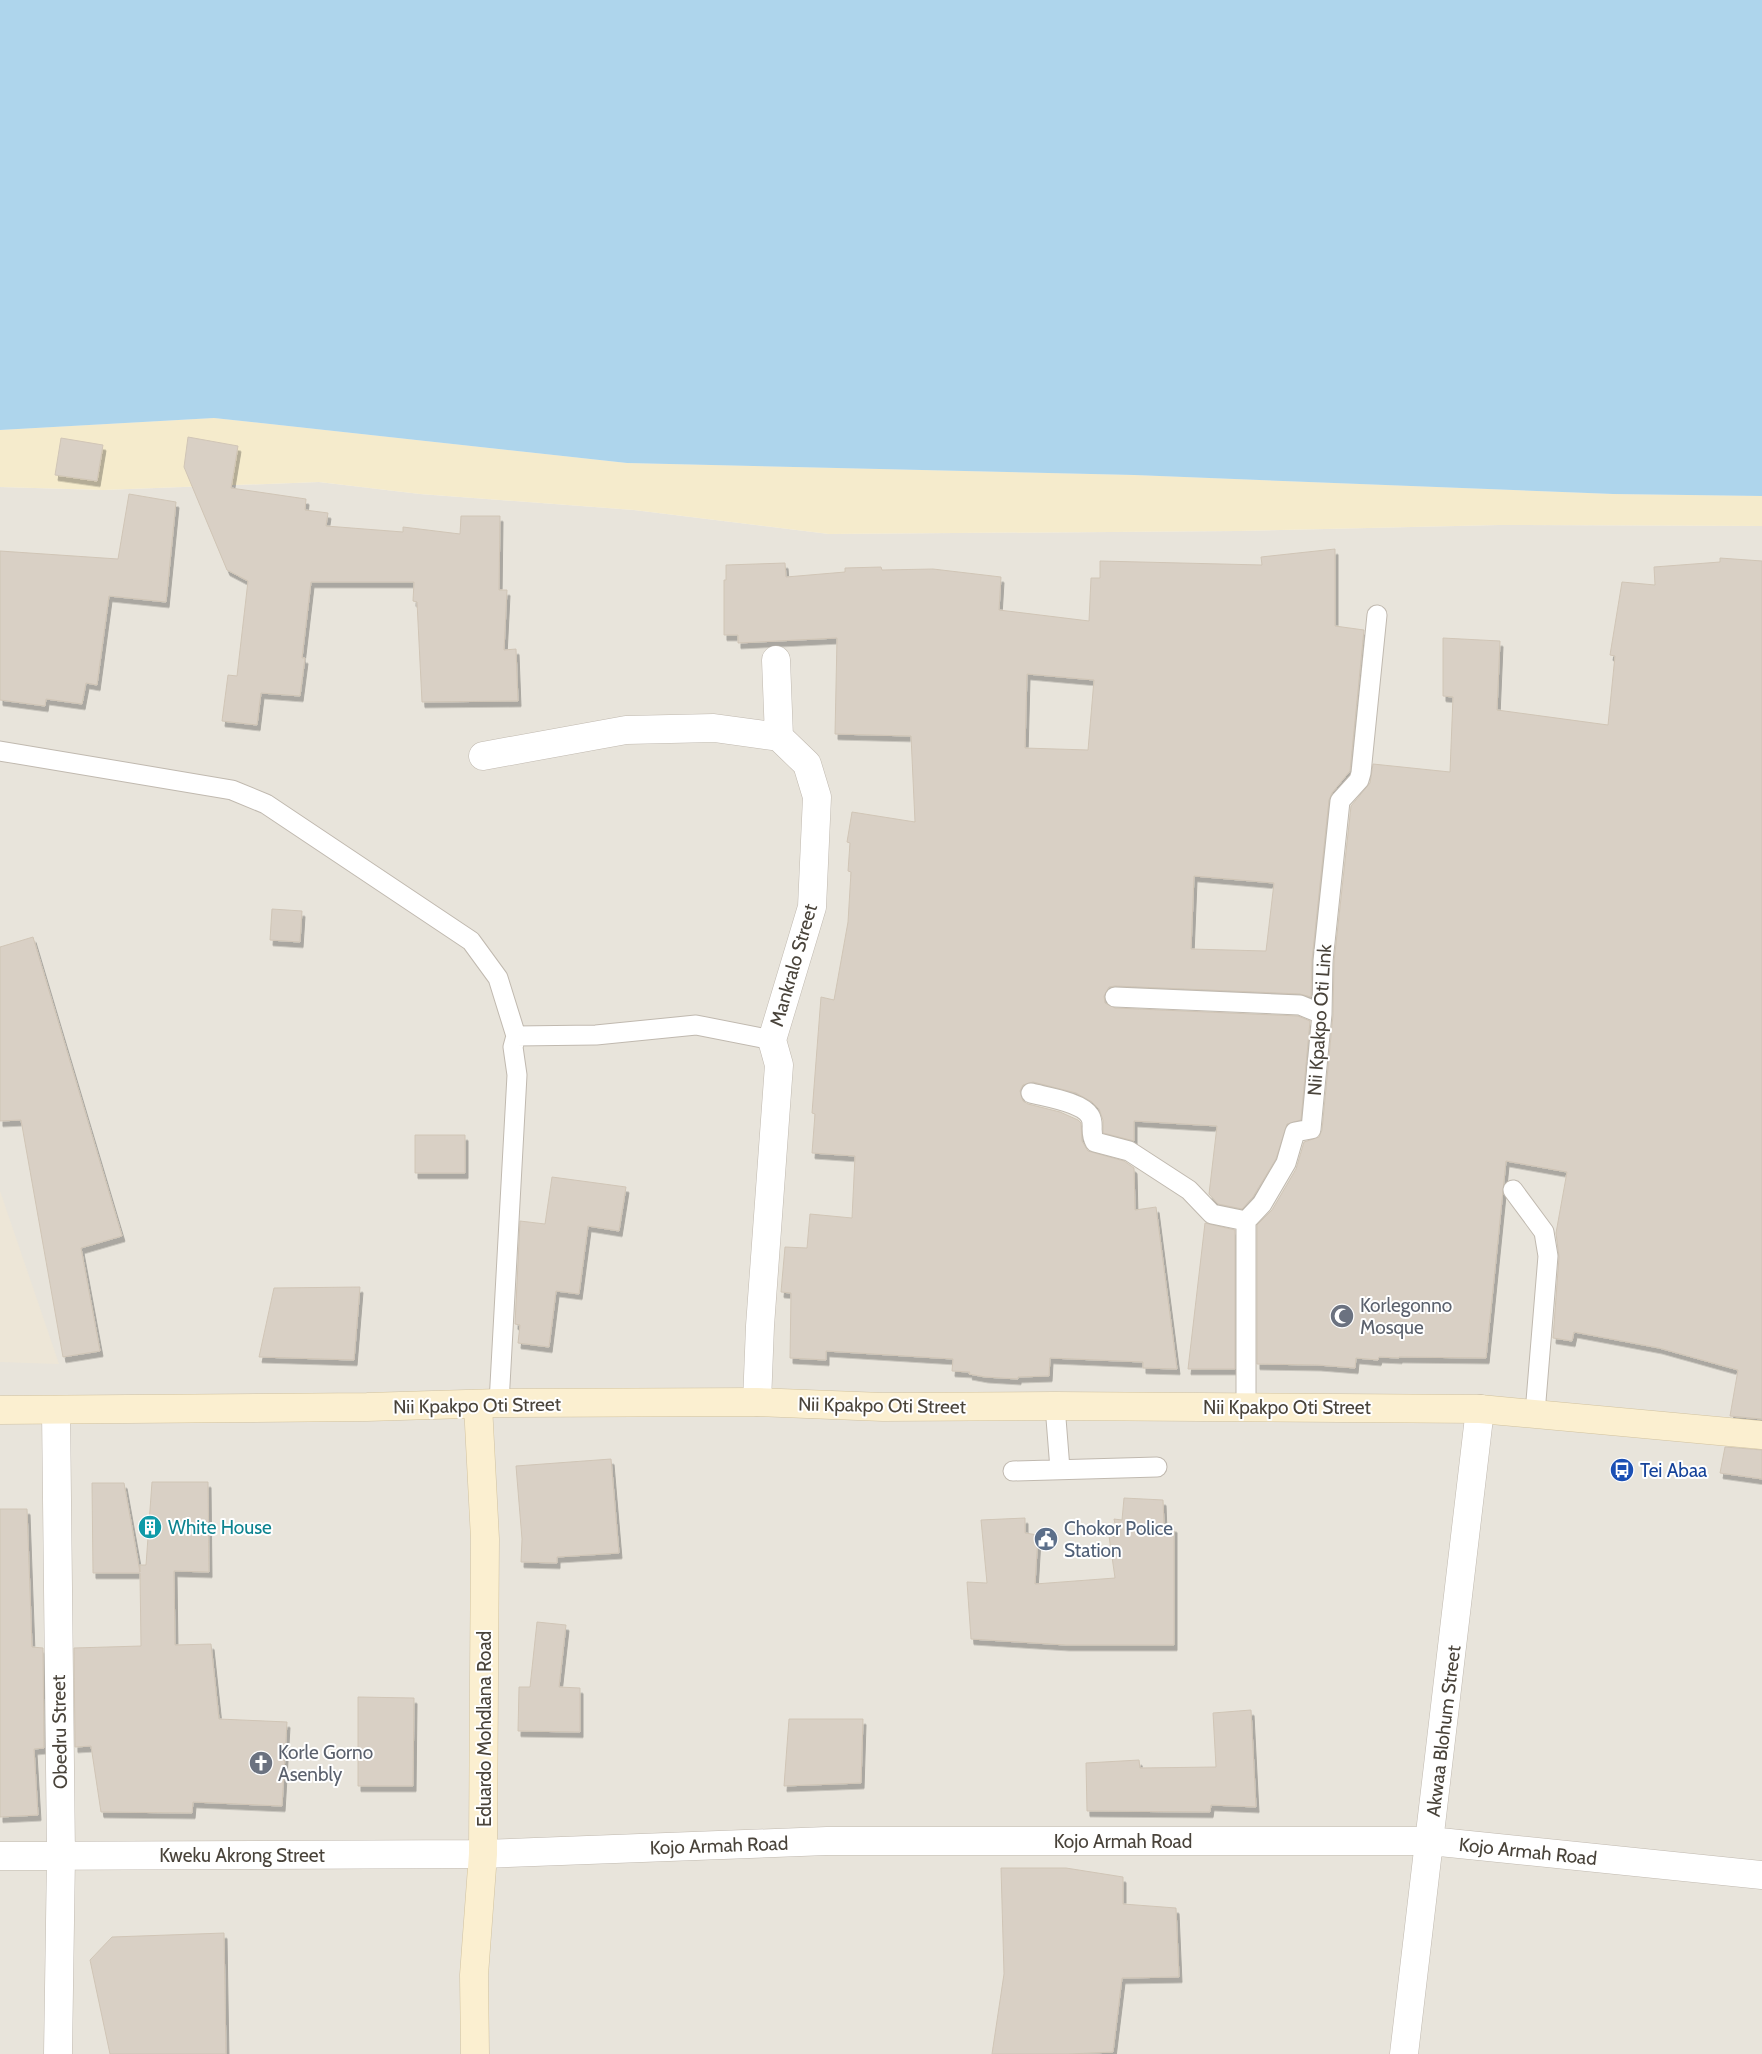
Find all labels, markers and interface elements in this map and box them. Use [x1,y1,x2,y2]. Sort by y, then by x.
street label: Mankralo Street [765,901,822,1029]
street label: Nii Kpakpo Oti Link [1303,943,1336,1097]
place label: Korlegonno Mosque [1360,1294,1452,1339]
mosque icon: Korlegonno Mosque [1329,1303,1355,1329]
street label: Nii Kpakpo Oti Street [393,1393,562,1418]
street label: Nii Kpakpo Oti Street [798,1393,967,1418]
street label: Nii Kpakpo Oti Street [1203,1396,1372,1419]
bus stop icon: Tei Abaa [1609,1457,1635,1483]
place label: Tei Abaa [1640,1459,1707,1482]
building icon: White House [137,1514,163,1540]
place label: White House [168,1516,272,1539]
place label: Chokor Police Station [1064,1517,1173,1562]
public building icon: Chokor Police Station [1033,1526,1059,1552]
street label: Eduardo Mohdlana Road [473,1631,496,1827]
street label: Akwaa Blohum Street [1422,1643,1465,1818]
street label: Obedru Street [47,1674,72,1789]
place label: Korle Gorno Asenbly [278,1741,373,1786]
church icon: Korle Gorno Asenbly [248,1750,274,1776]
street label: Kojo Armah Road [1054,1830,1192,1853]
street label: Kojo Armah Road [649,1832,789,1859]
street label: Kojo Armah Road [1458,1833,1598,1870]
street label: Kweku Akrong Street [159,1844,325,1867]

